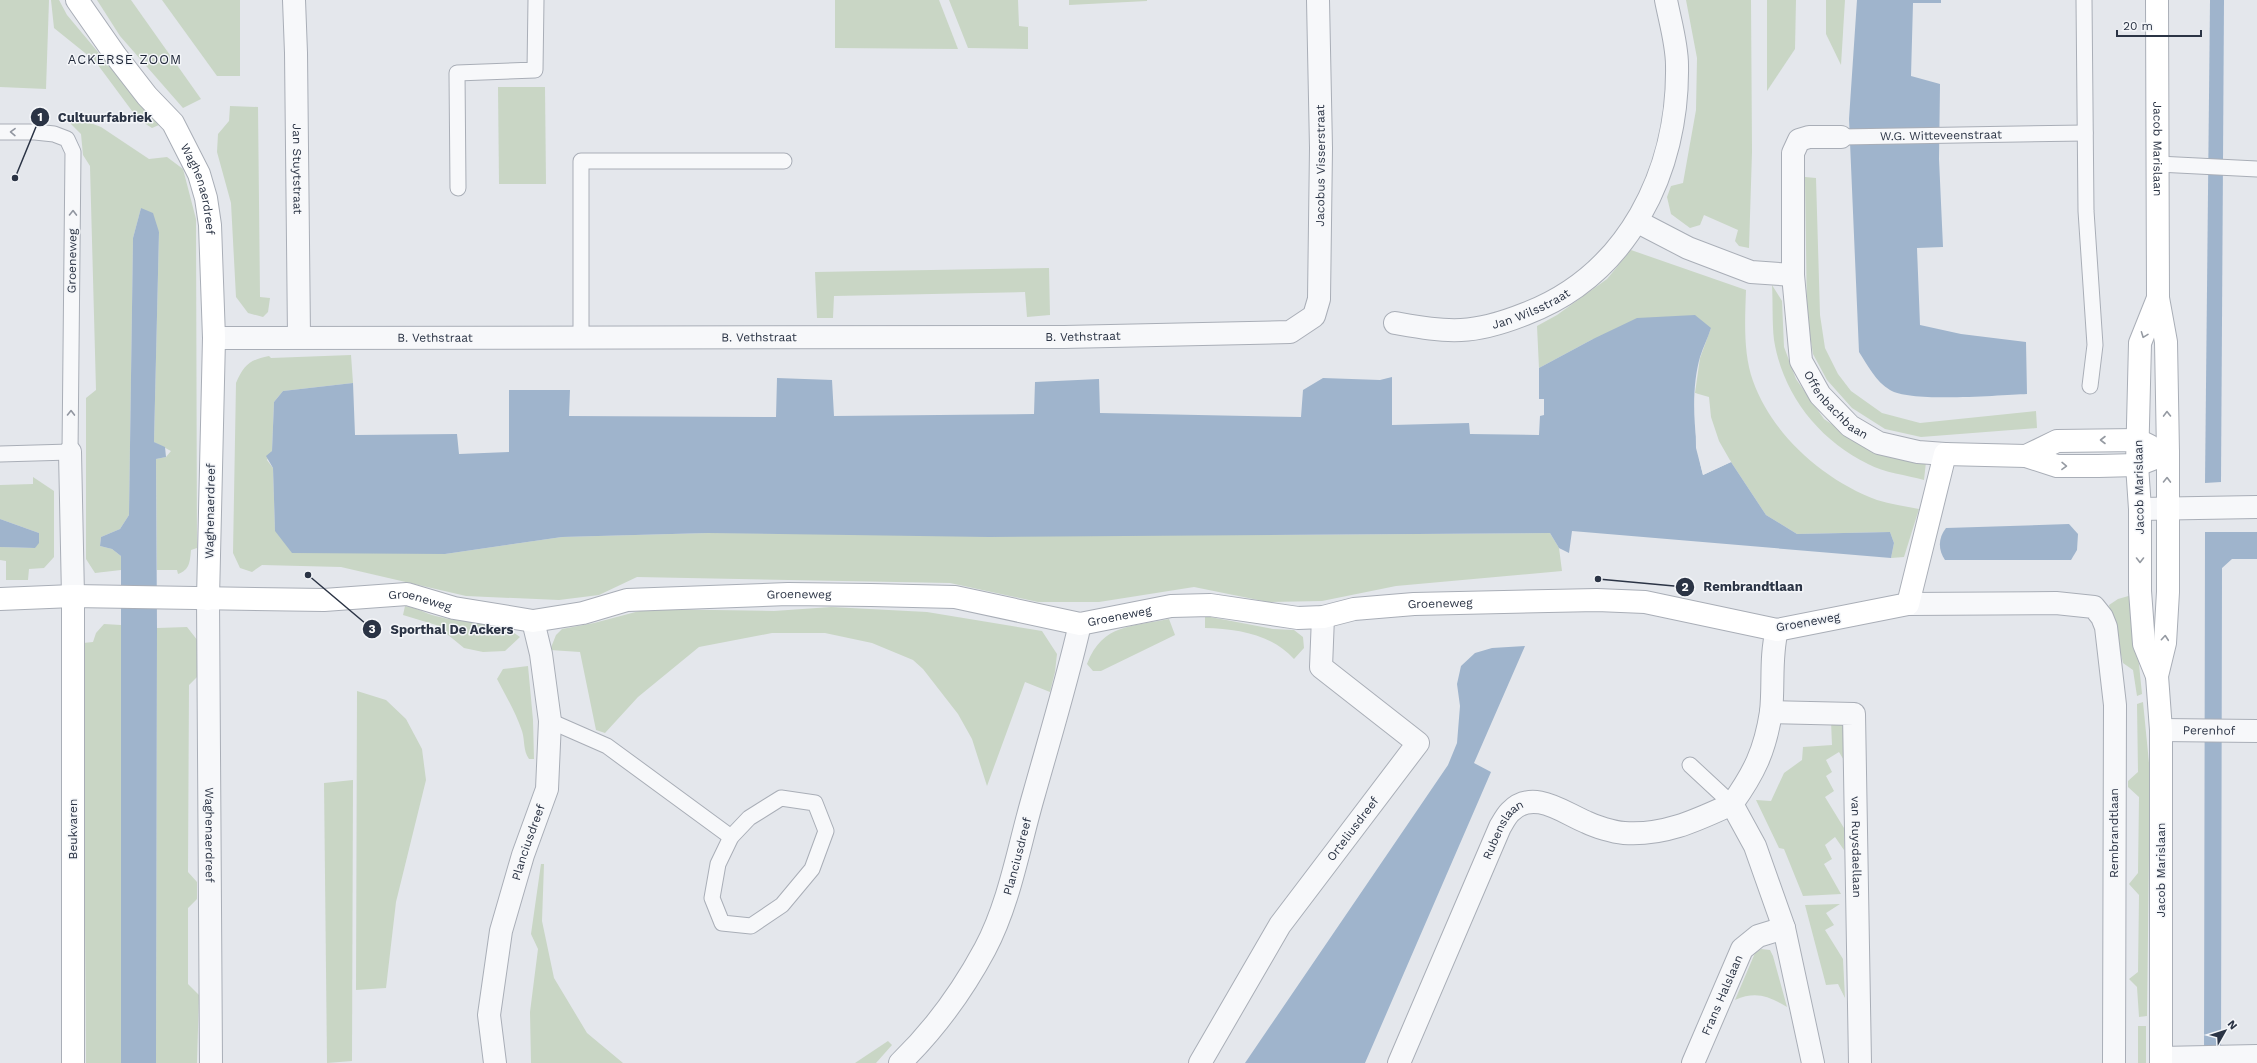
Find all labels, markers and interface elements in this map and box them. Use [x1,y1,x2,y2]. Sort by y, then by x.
scale bar [2117,12,2201,38]
text: 20 m [2123,19,2153,33]
district label: ACKERSE ZOOM [68,52,182,67]
street label: Jacob Marislaan [2150,101,2165,197]
callout: Cultuurfabriek [30,105,160,130]
street label: Jacobus Visserstraat [1313,105,1328,227]
text: 1 [37,110,43,124]
text: Cultuurfabriek [58,110,153,125]
street label: Jan Stuytstraat [290,124,305,214]
street label: W.G. Witteveenstraat [1880,127,2002,143]
one-way arrow [10,128,16,136]
street label: Waghenaerdreef [178,141,217,235]
one-way arrow [69,210,77,216]
street label: Groeneweg [64,228,80,294]
street label: Jan Wilsstraat [1490,286,1573,332]
street label: B. Vethstraat [1045,329,1121,344]
street label: B. Vethstraat [721,330,797,344]
street label: B. Vethstraat [397,331,473,345]
one-way arrow [2140,331,2148,338]
street label: Offenbachbaan [1801,368,1870,442]
one-way arrow [67,410,75,416]
one-way arrow [2163,411,2171,417]
one-way arrow [2100,436,2106,444]
street label: Jacob Marislaan [2131,439,2147,535]
one-way arrow [2061,462,2067,470]
street label: Waghenaerdreef [202,463,218,559]
one-way arrow [2163,477,2171,483]
one-way arrow [2136,557,2144,563]
callout: Rembrandtlaan [1675,574,1810,599]
text: Rembrandtlaan [1703,579,1803,594]
text: 2 [1681,580,1689,594]
street label: Groeneweg [388,587,454,614]
street label: Groeneweg [766,587,832,602]
street label: Groeneweg [1407,596,1473,612]
street label: Groeneweg [1086,603,1153,629]
street label: Groeneweg [1775,609,1842,635]
callout: Sporthal De Ackers [362,617,521,642]
text: 3 [368,622,376,636]
text: Sporthal De Ackers [391,622,514,637]
one-way arrow [2160,635,2169,641]
street label: Perenhof [2183,723,2236,738]
street label: Waghenaerdreef [202,787,217,883]
street label: Rembrandtlaan [2107,788,2121,878]
street label: Orteliusdreef [1324,794,1382,864]
street label: van Ruysdaellaan [1848,796,1864,898]
street label: Rubenslaan [1480,797,1526,862]
street label: Beukvaren [66,799,80,859]
street label: Planciusdreef [509,802,548,882]
street label: Planciusdreef [1000,816,1034,897]
street label: Jacob Marislaan [2154,823,2168,917]
street label: Frans Halslaan [1699,953,1746,1038]
north arrow [2205,1011,2245,1051]
text: N [2225,1018,2240,1032]

